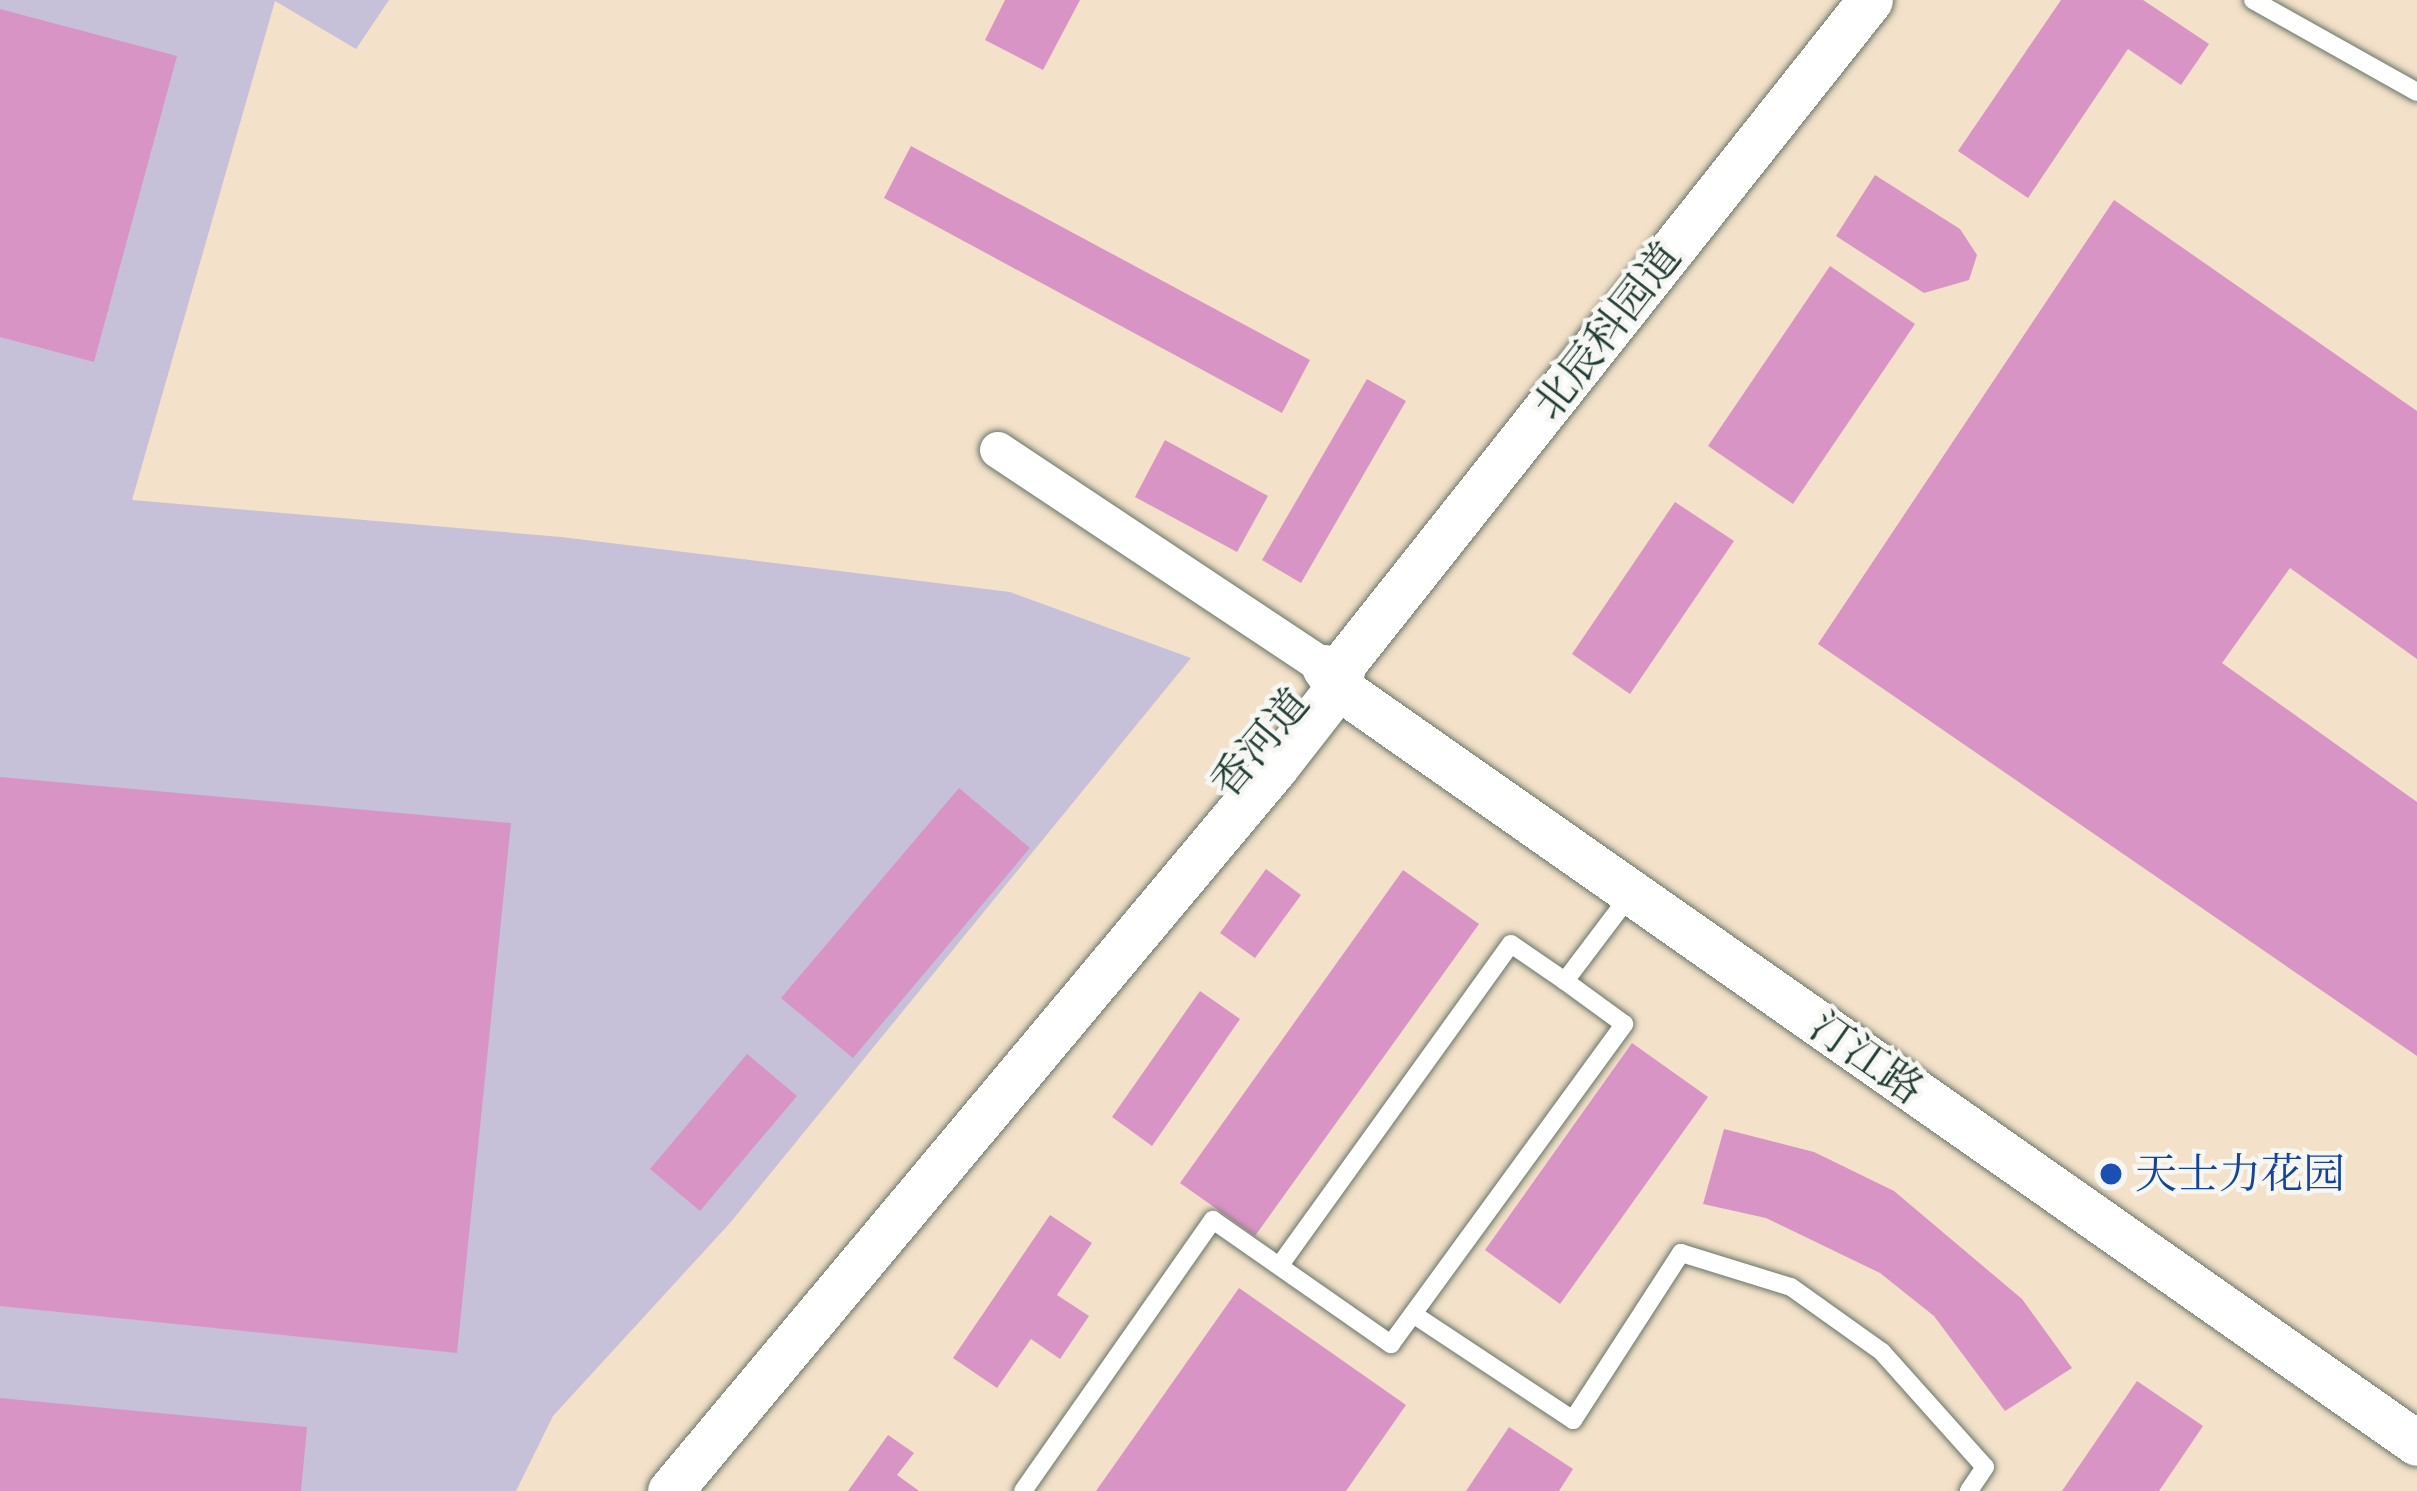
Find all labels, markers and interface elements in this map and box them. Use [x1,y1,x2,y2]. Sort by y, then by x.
street label: 北辰科园道 [1522,233,1692,429]
street label: 香河道 [1200,679,1320,807]
street label: 汀江路 [1801,1001,1933,1115]
place label: 天士力花园 [2135,1149,2345,1199]
marker: 天士力花园 [2098,1161,2124,1187]

